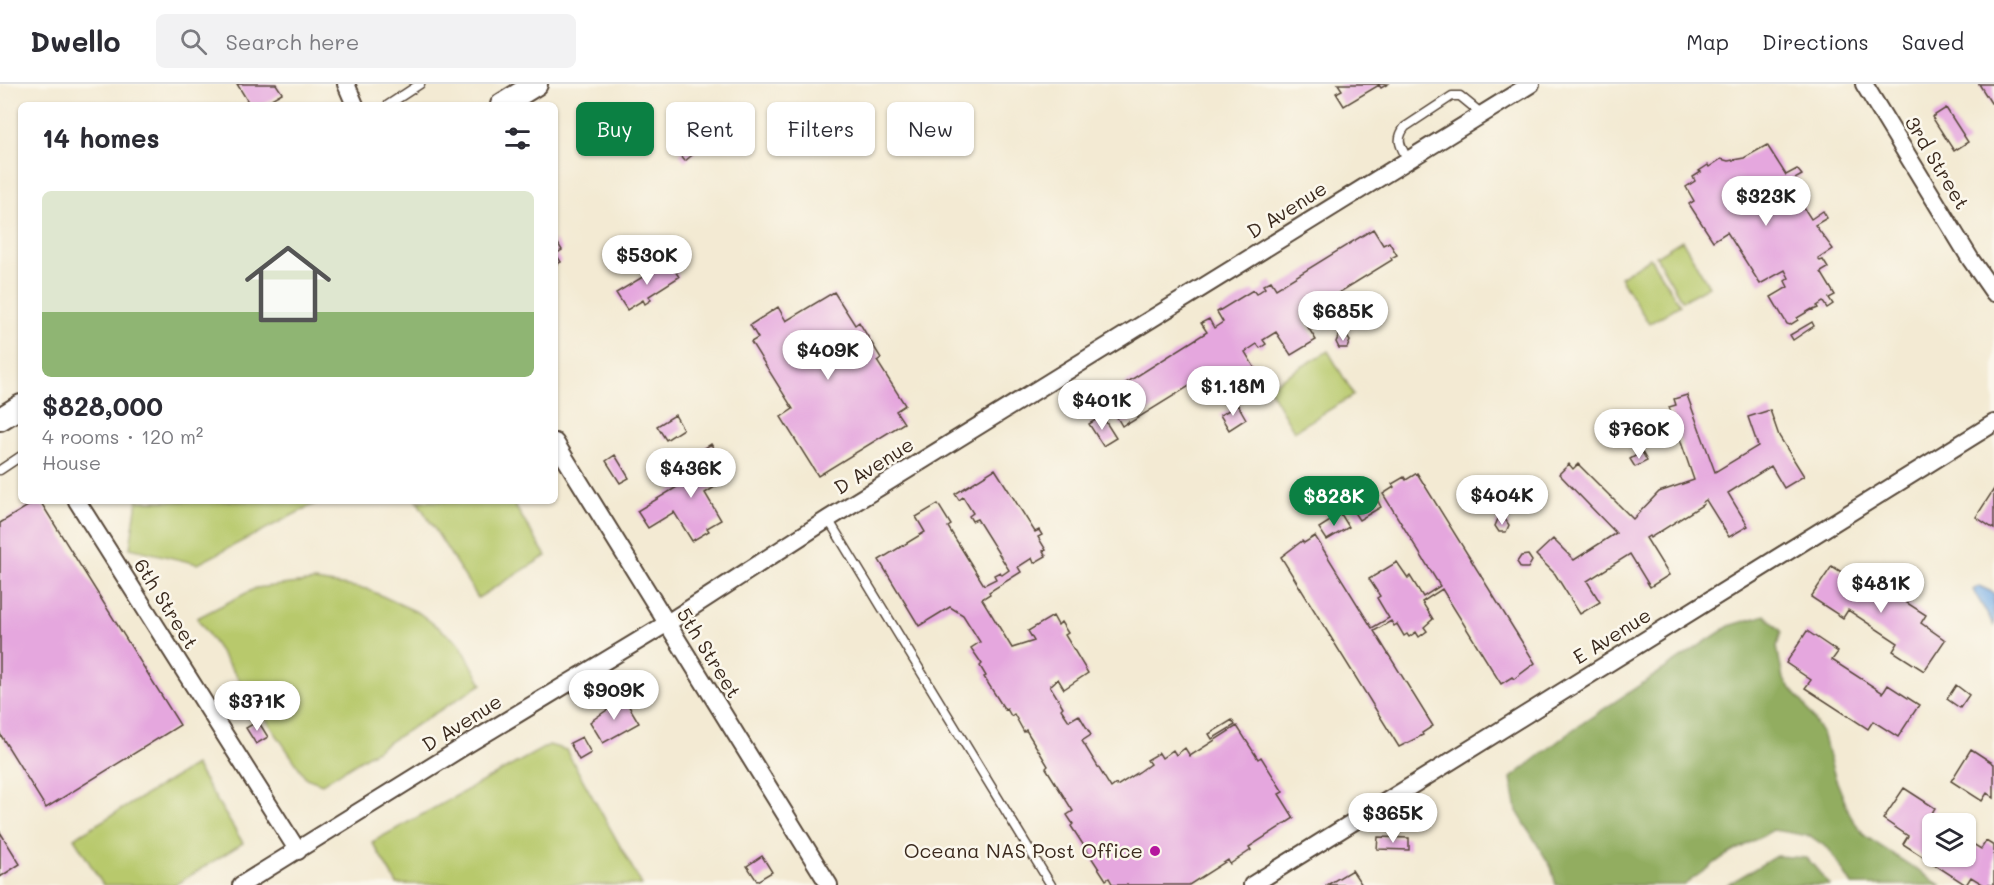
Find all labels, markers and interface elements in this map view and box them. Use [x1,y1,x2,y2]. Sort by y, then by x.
search box [156,14,576,68]
text: Dwello [30,23,120,59]
icon: search [177,25,210,58]
text: Search here [225,27,359,56]
text: Map [1686,28,1729,55]
text: Directions [1762,28,1869,55]
text: Saved [1902,28,1964,55]
chip: Buy [576,102,654,156]
chip: Rent [666,102,755,156]
chip: Filters [767,102,875,156]
chip: New [887,102,974,156]
street label: 3rd Street [1900,111,1976,214]
text: 14 homes [42,121,160,155]
icon: filters [501,122,534,155]
street label: D Avenue [1242,174,1331,244]
pin: $323K [1724,176,1808,227]
text: $323K [1736,182,1796,208]
icon: home [234,230,342,338]
pin: $530K [605,235,689,286]
text: $530K [616,241,678,267]
pin: $685K [1301,291,1385,342]
text: $685K [1312,297,1374,323]
pin: $409K [786,330,870,381]
text: $409K [796,336,860,362]
pin: $1.18M [1184,366,1282,417]
text: $1.18M [1201,372,1265,398]
pin: $401K [1060,380,1144,431]
text: $401K [1072,386,1132,412]
text: $828,000 [42,389,163,423]
pin: $760K [1597,409,1681,460]
text: $760K [1608,415,1670,441]
text: 4 rooms · 120 m² [42,423,203,449]
street label: D Avenue [829,430,918,500]
pin: $436K [649,448,733,499]
text: House [42,449,101,475]
text: $436K [660,454,722,480]
pin: $404K [1460,475,1544,526]
pin: $828K [1292,476,1376,527]
text: $404K [1470,481,1534,507]
text: $828K [1303,482,1365,508]
street label: 6th Street [129,553,205,654]
pin: $481K [1839,563,1923,614]
text: $481K [1851,569,1911,595]
street label: E Avenue [1568,601,1655,669]
street label: 5th Street [672,602,748,703]
pin: $909K [572,670,656,721]
text: $909K [583,676,645,702]
pin: $371K [215,681,299,732]
text: $371K [228,687,286,713]
street label: D Avenue [417,687,506,757]
pin: $365K [1351,793,1435,844]
text: $365K [1362,799,1424,825]
map controls [1922,813,1976,867]
button: layers [1922,813,1976,867]
place label: Oceana NAS Post Office [904,837,1143,863]
marker: Oceana NAS Post Office [1148,844,1162,858]

